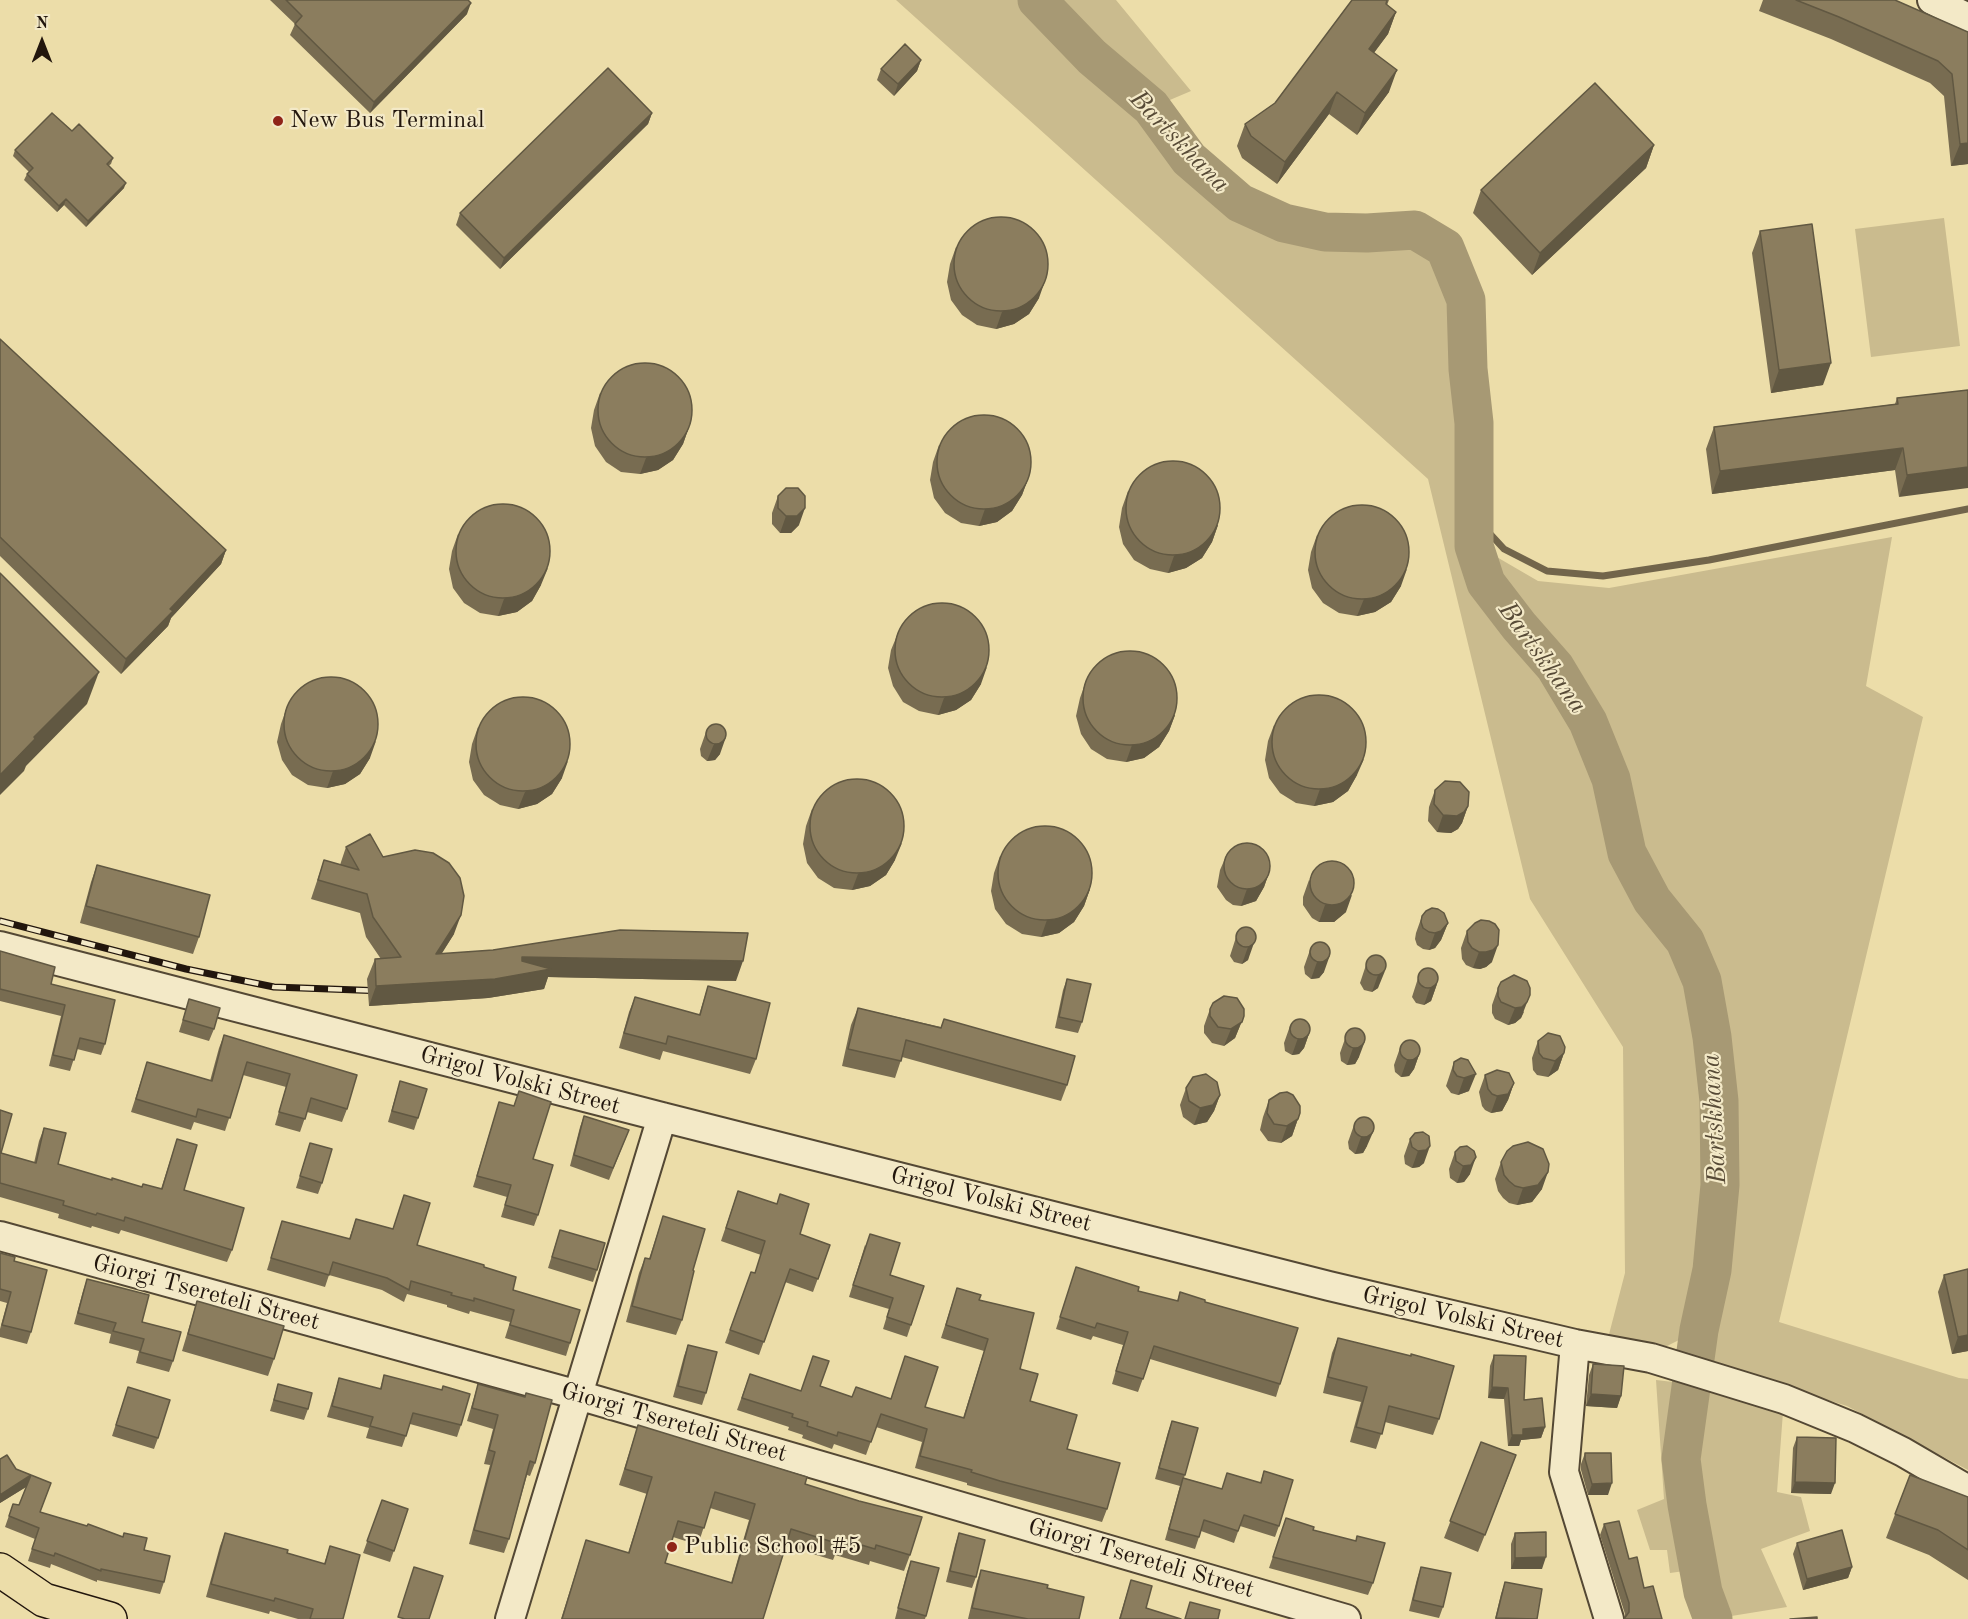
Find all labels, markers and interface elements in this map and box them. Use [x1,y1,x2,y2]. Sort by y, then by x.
north arrow [12,12,72,72]
text: N [36,16,48,32]
water label: Bartskhana [1122,84,1236,200]
place label: New Bus Terminal [290,107,485,135]
marker: New Bus Terminal [271,114,285,128]
water label: Bartskhana [1491,596,1593,720]
street label: Grigol Volski Street [417,1040,623,1122]
water label: Bartskhana [1696,1053,1734,1185]
street label: Grigol Volski Street [888,1161,1094,1239]
street label: Giorgi Tsereteli Street [89,1249,323,1337]
street label: Grigol Volski Street [1359,1281,1567,1355]
street label: Giorgi Tsereteli Street [558,1377,790,1469]
street label: Giorgi Tsereteli Street [1025,1513,1257,1605]
place label: Public School #5 [684,1533,861,1561]
marker: Public School #5 [665,1540,679,1554]

